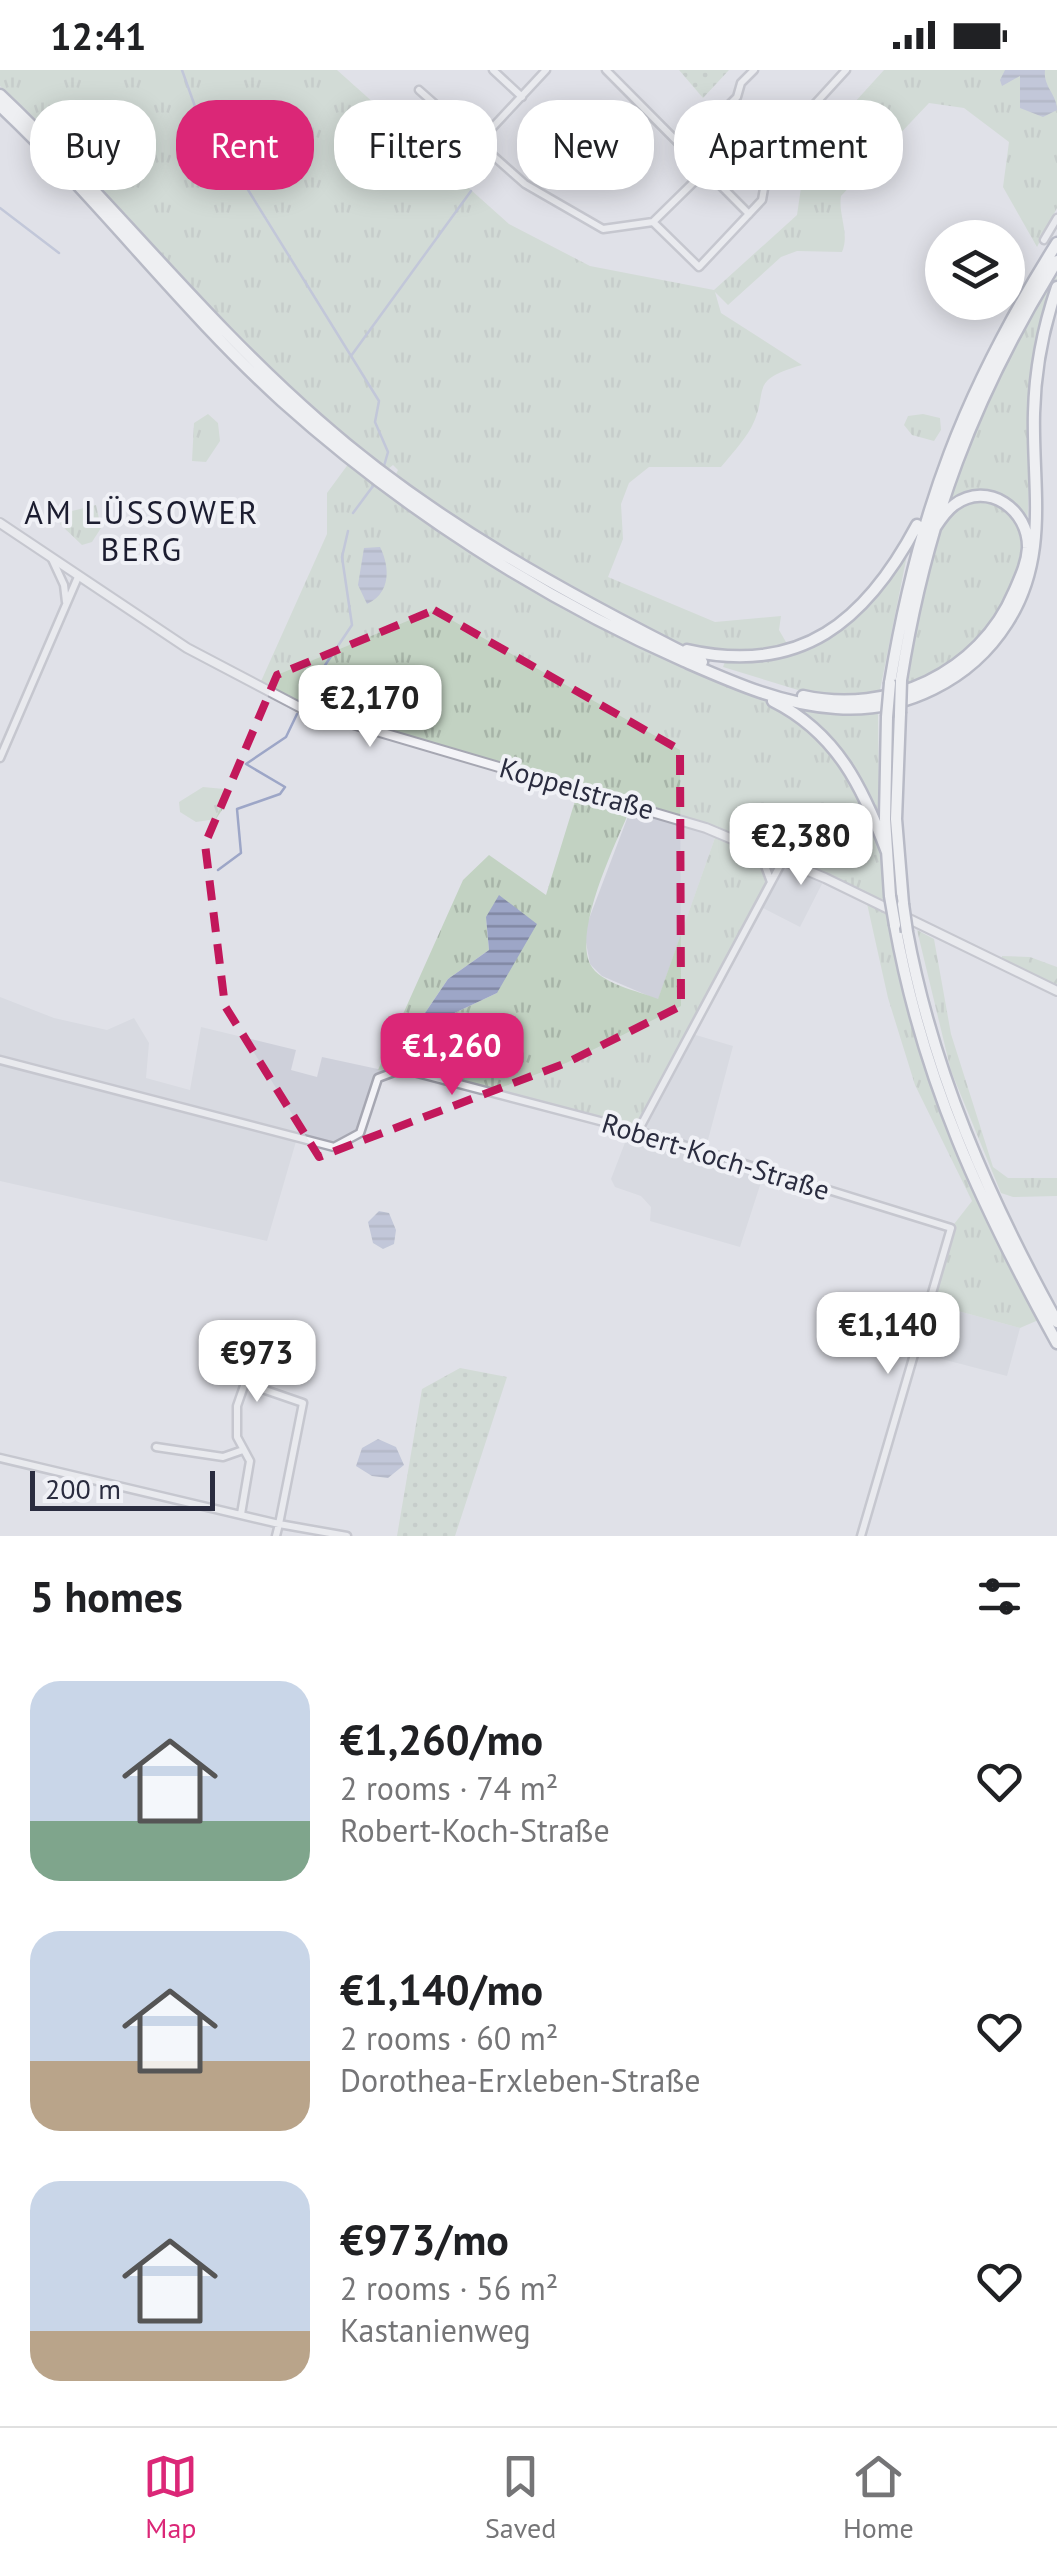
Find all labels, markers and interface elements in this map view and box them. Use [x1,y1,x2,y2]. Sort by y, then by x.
text: 12:41 [50,11,146,60]
chip: Buy [30,100,156,190]
chip: Rent [176,100,314,190]
chip: Filters [334,100,497,190]
chip: New [517,100,654,190]
chip: Apartment [674,100,903,190]
map controls [925,220,1025,320]
button: layers [925,220,1025,320]
district label: AM LÜSSOWER BERG [24,491,260,570]
pin: €2,170 [289,665,451,750]
text: €2,170 [321,676,419,718]
street label: Koppelstraße [496,748,658,828]
pin: €2,380 [720,803,882,888]
text: €2,380 [752,814,850,856]
pin: €1,260 [371,1013,533,1098]
text: €1,260 [403,1024,501,1066]
street label: Robert-Koch-Straße [598,1104,834,1208]
pin: €1,140 [807,1292,969,1377]
text: €1,140 [839,1303,937,1345]
pin: €973 [198,1320,316,1405]
text: €973 [221,1331,293,1373]
scale bar [30,1466,215,1511]
text: 200 m [45,1470,121,1507]
text: 5 homes [30,1569,183,1624]
icon: filters [972,1569,1027,1624]
text: €1,260/mo [340,1712,543,1767]
icon: home [110,1721,230,1841]
icon: heart [972,1754,1027,1809]
text: 2 rooms · 74 m² [340,1767,558,1809]
text: Robert-Koch-Straße [340,1809,610,1851]
text: €1,140/mo [340,1962,543,2017]
icon: home [110,1971,230,2091]
icon: heart [972,2004,1027,2059]
text: 2 rooms · 60 m² [340,2017,558,2059]
text: Dorothea-Erxleben-Straße [340,2059,701,2101]
text: €973/mo [340,2212,509,2267]
icon: home [110,2221,230,2341]
icon: heart [972,2254,1027,2309]
text: 2 rooms · 56 m² [340,2267,558,2309]
text: Kastanienweg [340,2309,531,2351]
tab: Map [143,2449,198,2546]
tab: Saved [485,2449,556,2546]
tab: Home [843,2449,914,2546]

